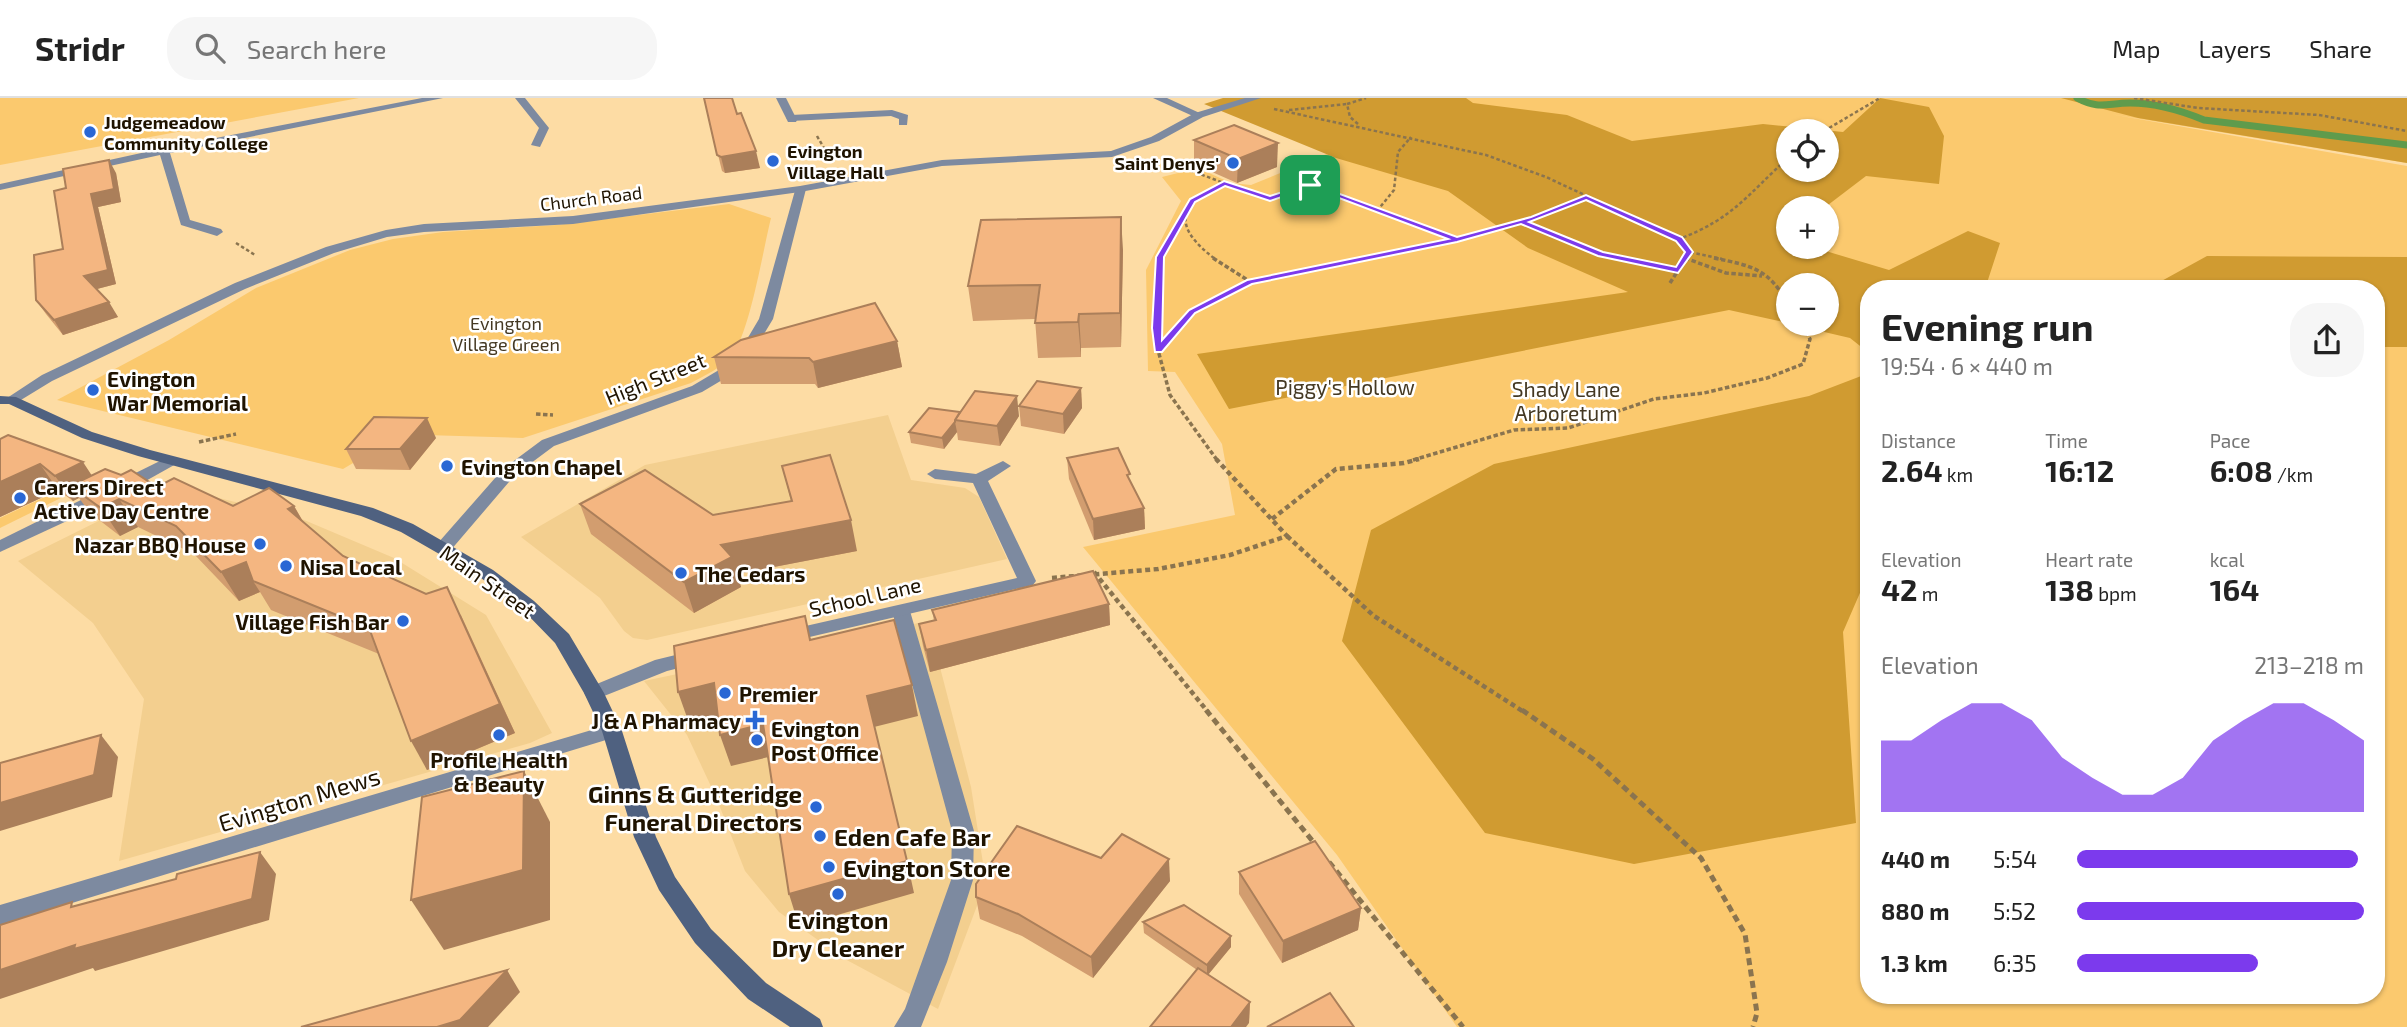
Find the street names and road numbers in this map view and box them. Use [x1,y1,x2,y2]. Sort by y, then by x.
street label: Church Road [539,181,643,215]
street label: High Street [601,347,709,409]
street label: Main Street [436,539,540,623]
street label: School Lane [806,571,924,621]
street label: Evington Mews [215,761,383,837]

